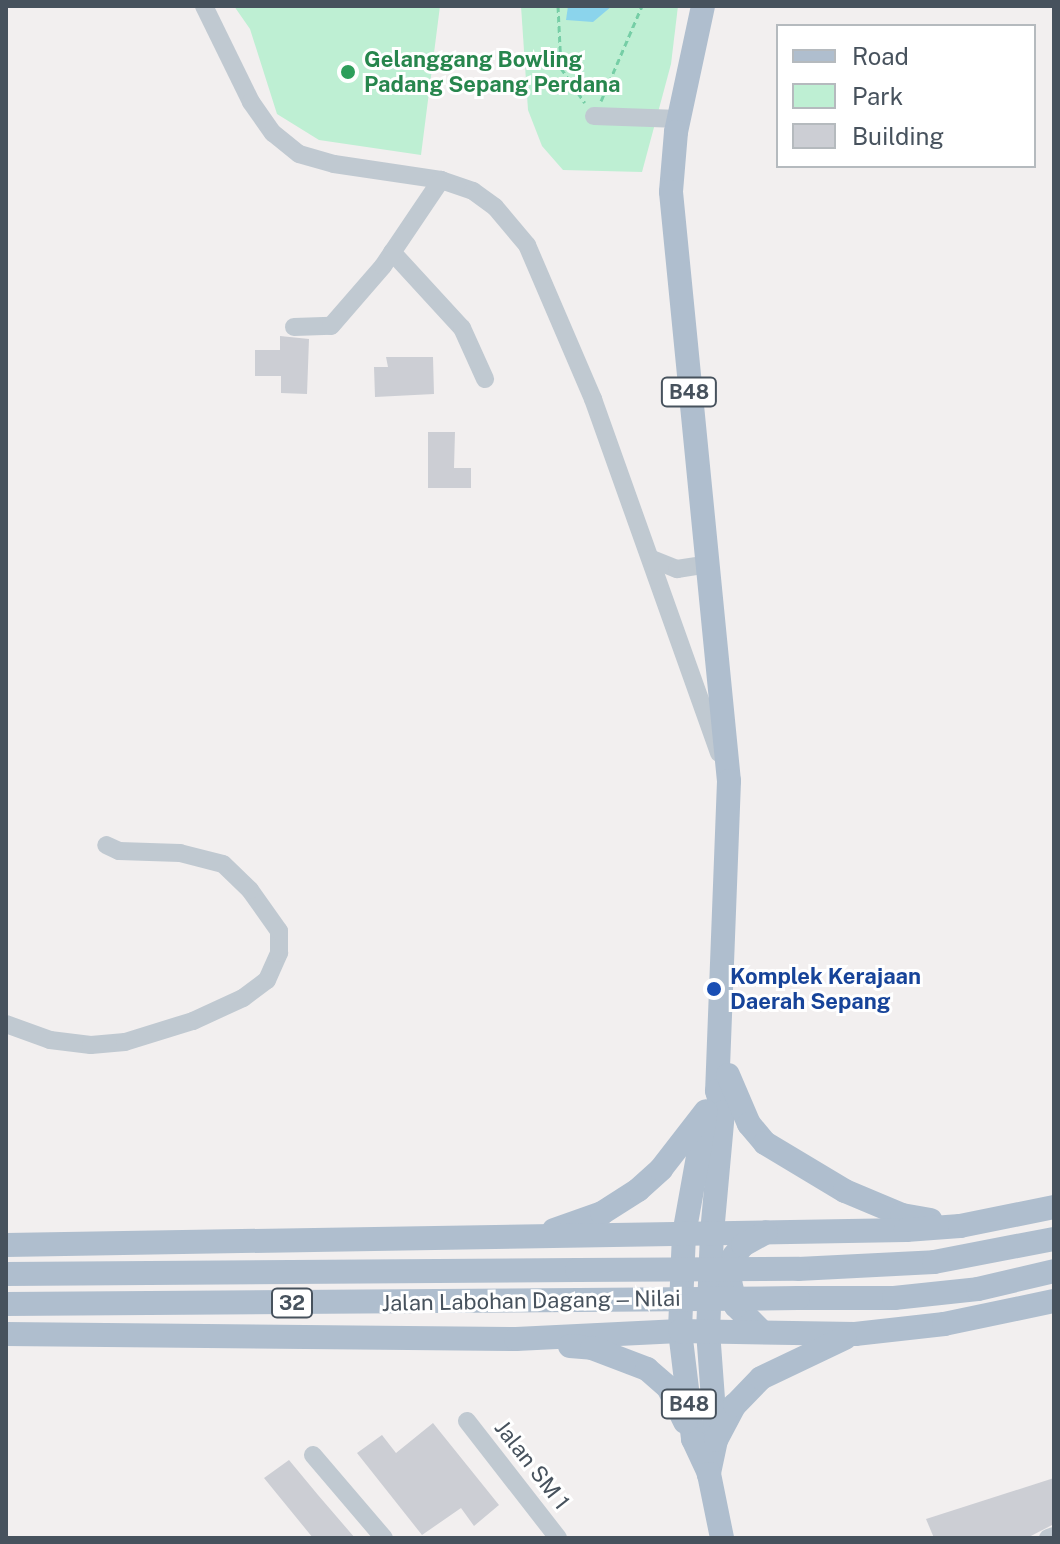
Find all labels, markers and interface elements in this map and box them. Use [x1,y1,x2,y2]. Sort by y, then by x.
legend [776,24,1036,168]
text: Road [852,42,909,70]
place label: Gelanggang Bowling Padang Sepang Perdana [364,46,621,98]
marker: Gelanggang Bowling Padang Sepang Perdana [339,63,357,81]
text: Park [852,82,903,110]
text: Building [852,122,944,150]
road number: B48 [659,376,719,408]
place label: Komplek Kerajaan Daerah Sepang [730,963,921,1014]
marker: Komplek Kerajaan Daerah Sepang [705,980,723,998]
street label: Jalan Labohan Dagang ‒ Nilai [381,1285,681,1317]
road number: 32 [270,1287,314,1319]
road number: B48 [659,1388,719,1420]
street label: Jalan SM 1 [489,1415,575,1515]

